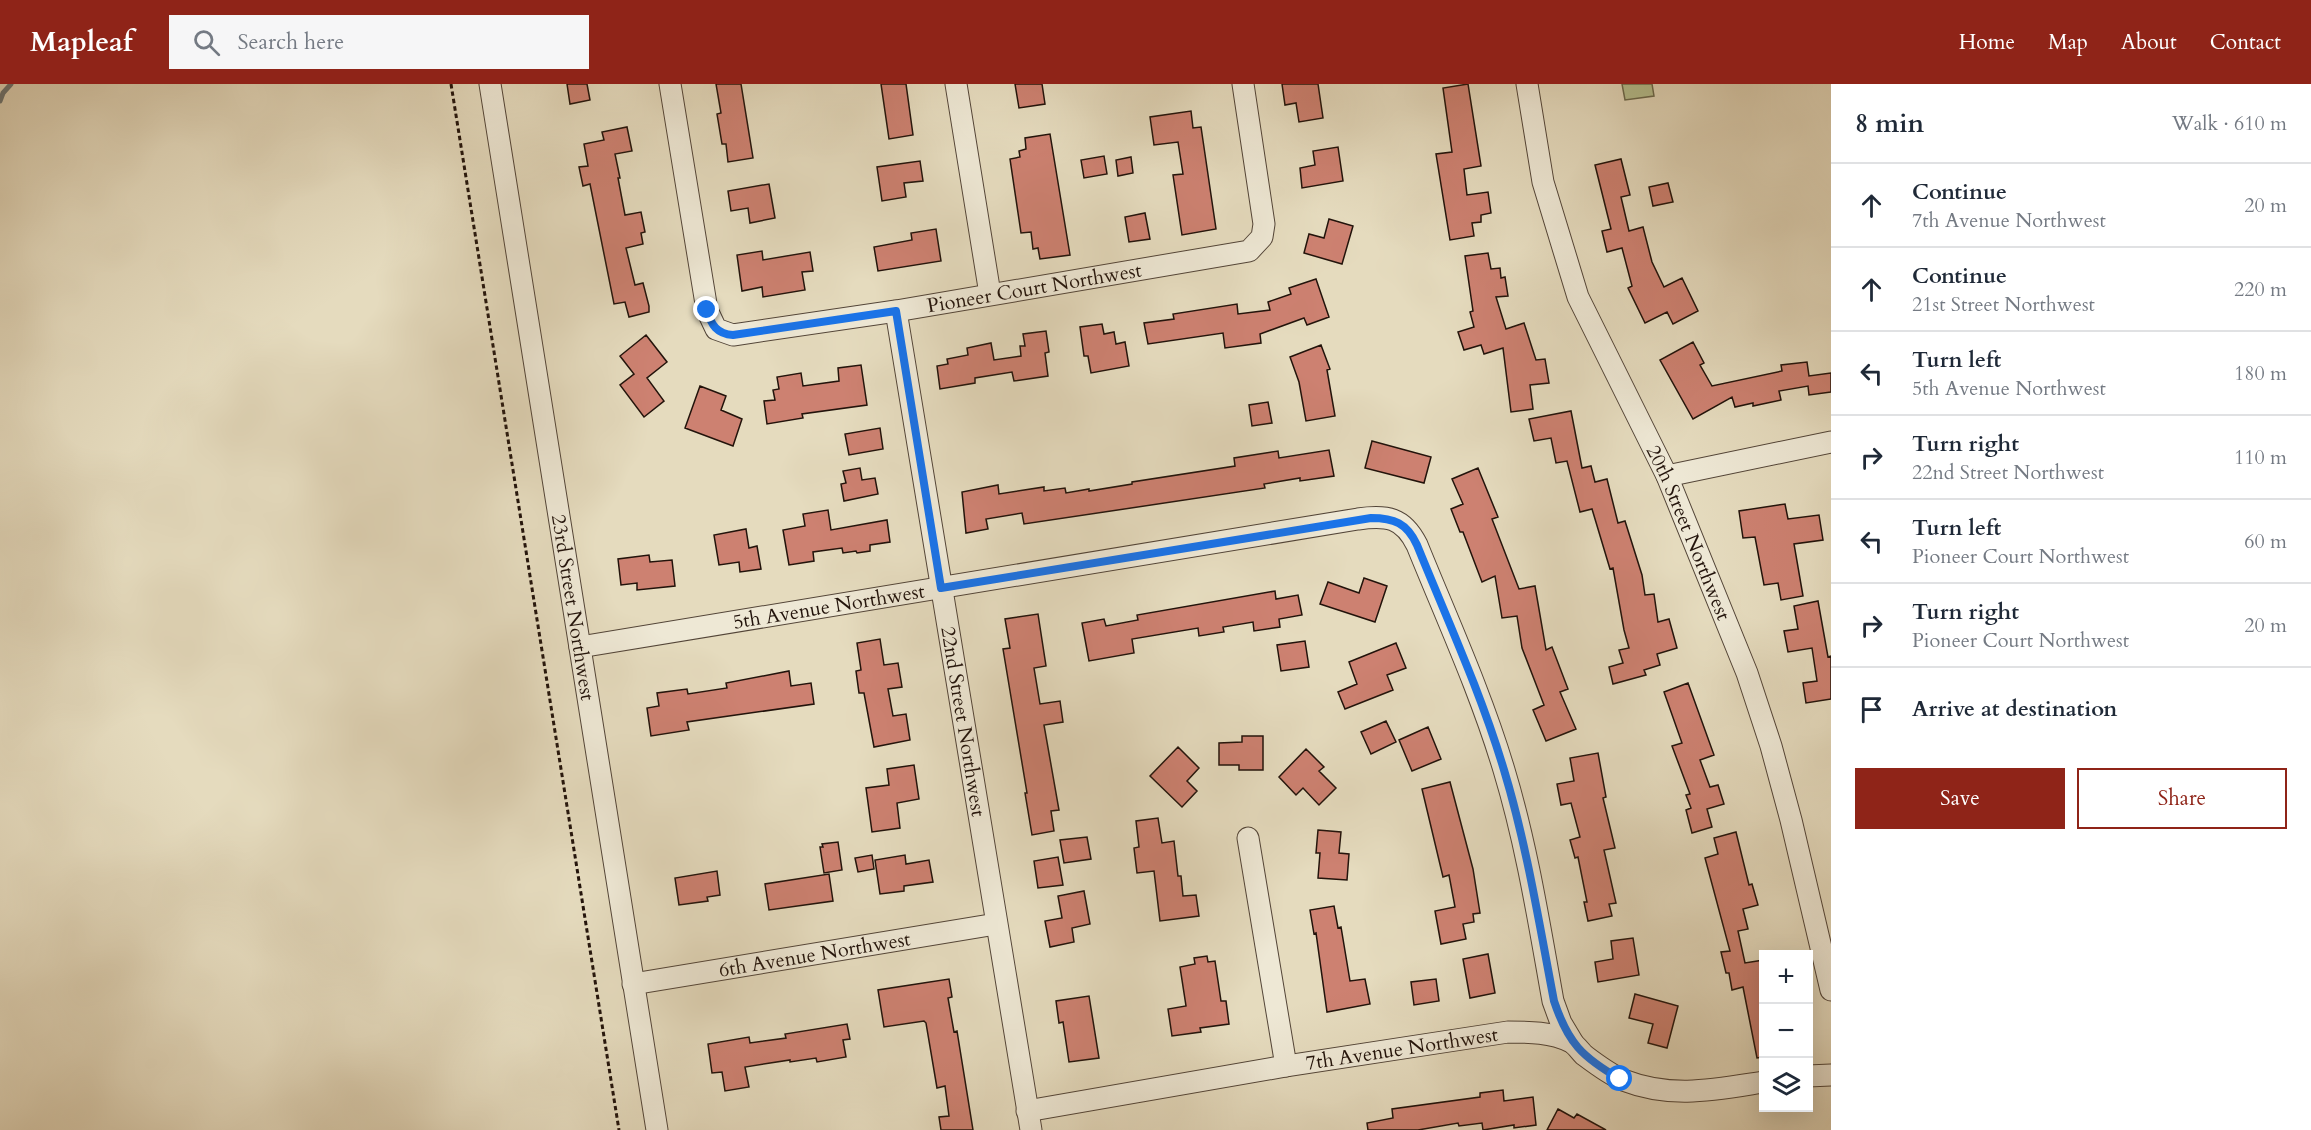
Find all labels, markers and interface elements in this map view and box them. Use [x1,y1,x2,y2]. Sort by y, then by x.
search box [169,15,589,69]
text: Mapleaf [30,23,133,61]
icon: search [190,26,223,59]
text: Search here [238,27,344,57]
text: Home [1959,28,2015,57]
text: Map [2048,28,2088,57]
text: About [2121,28,2177,57]
text: Contact [2210,28,2281,57]
text: 8 min [1855,106,1924,141]
text: Walk · 610 m [2172,110,2287,137]
text: Continue [1912,177,2007,207]
icon: ahead [1855,189,1888,222]
text: 20 m [2244,192,2287,219]
text: 7th Avenue Northwest [1912,207,2106,234]
street label: Pioneer Court Northwest [925,256,1144,319]
text: Continue [1912,261,2007,291]
icon: ahead [1855,273,1888,306]
text: 220 m [2234,276,2287,303]
text: 21st Street Northwest [1912,291,2095,318]
route end [693,296,719,322]
text: Turn left [1912,345,2001,375]
icon: left [1855,357,1888,390]
text: 180 m [2234,360,2287,387]
text: 5th Avenue Northwest [1912,375,2106,402]
text: Turn right [1912,429,2019,459]
street label: 20th Street Northwest [1640,440,1738,625]
icon: right [1855,441,1888,474]
text: 110 m [2234,444,2287,471]
text: 22nd Street Northwest [1912,459,2104,486]
street label: 23rd Street Northwest [545,512,602,703]
text: Turn left [1912,513,2001,543]
icon: left [1855,525,1888,558]
text: 60 m [2244,528,2287,555]
text: Pioneer Court Northwest [1912,543,2129,570]
street label: 5th Avenue Northwest [731,577,927,635]
text: Turn right [1912,597,2019,627]
icon: right [1855,609,1888,642]
text: 20 m [2244,612,2287,639]
street label: 22nd Street Northwest [935,624,993,819]
text: Pioneer Court Northwest [1912,627,2129,654]
icon: arrive [1855,693,1888,726]
text: Arrive at destination [1912,694,2117,724]
button: Save [1855,768,2065,829]
button: Share [2077,768,2287,829]
street label: 6th Avenue Northwest [717,925,913,983]
map controls [1759,950,1813,1112]
button: + [1759,950,1813,1004]
button: − [1759,1004,1813,1058]
street label: 7th Avenue Northwest [1304,1020,1500,1076]
button: layers [1759,1058,1813,1112]
route start [1606,1065,1632,1091]

